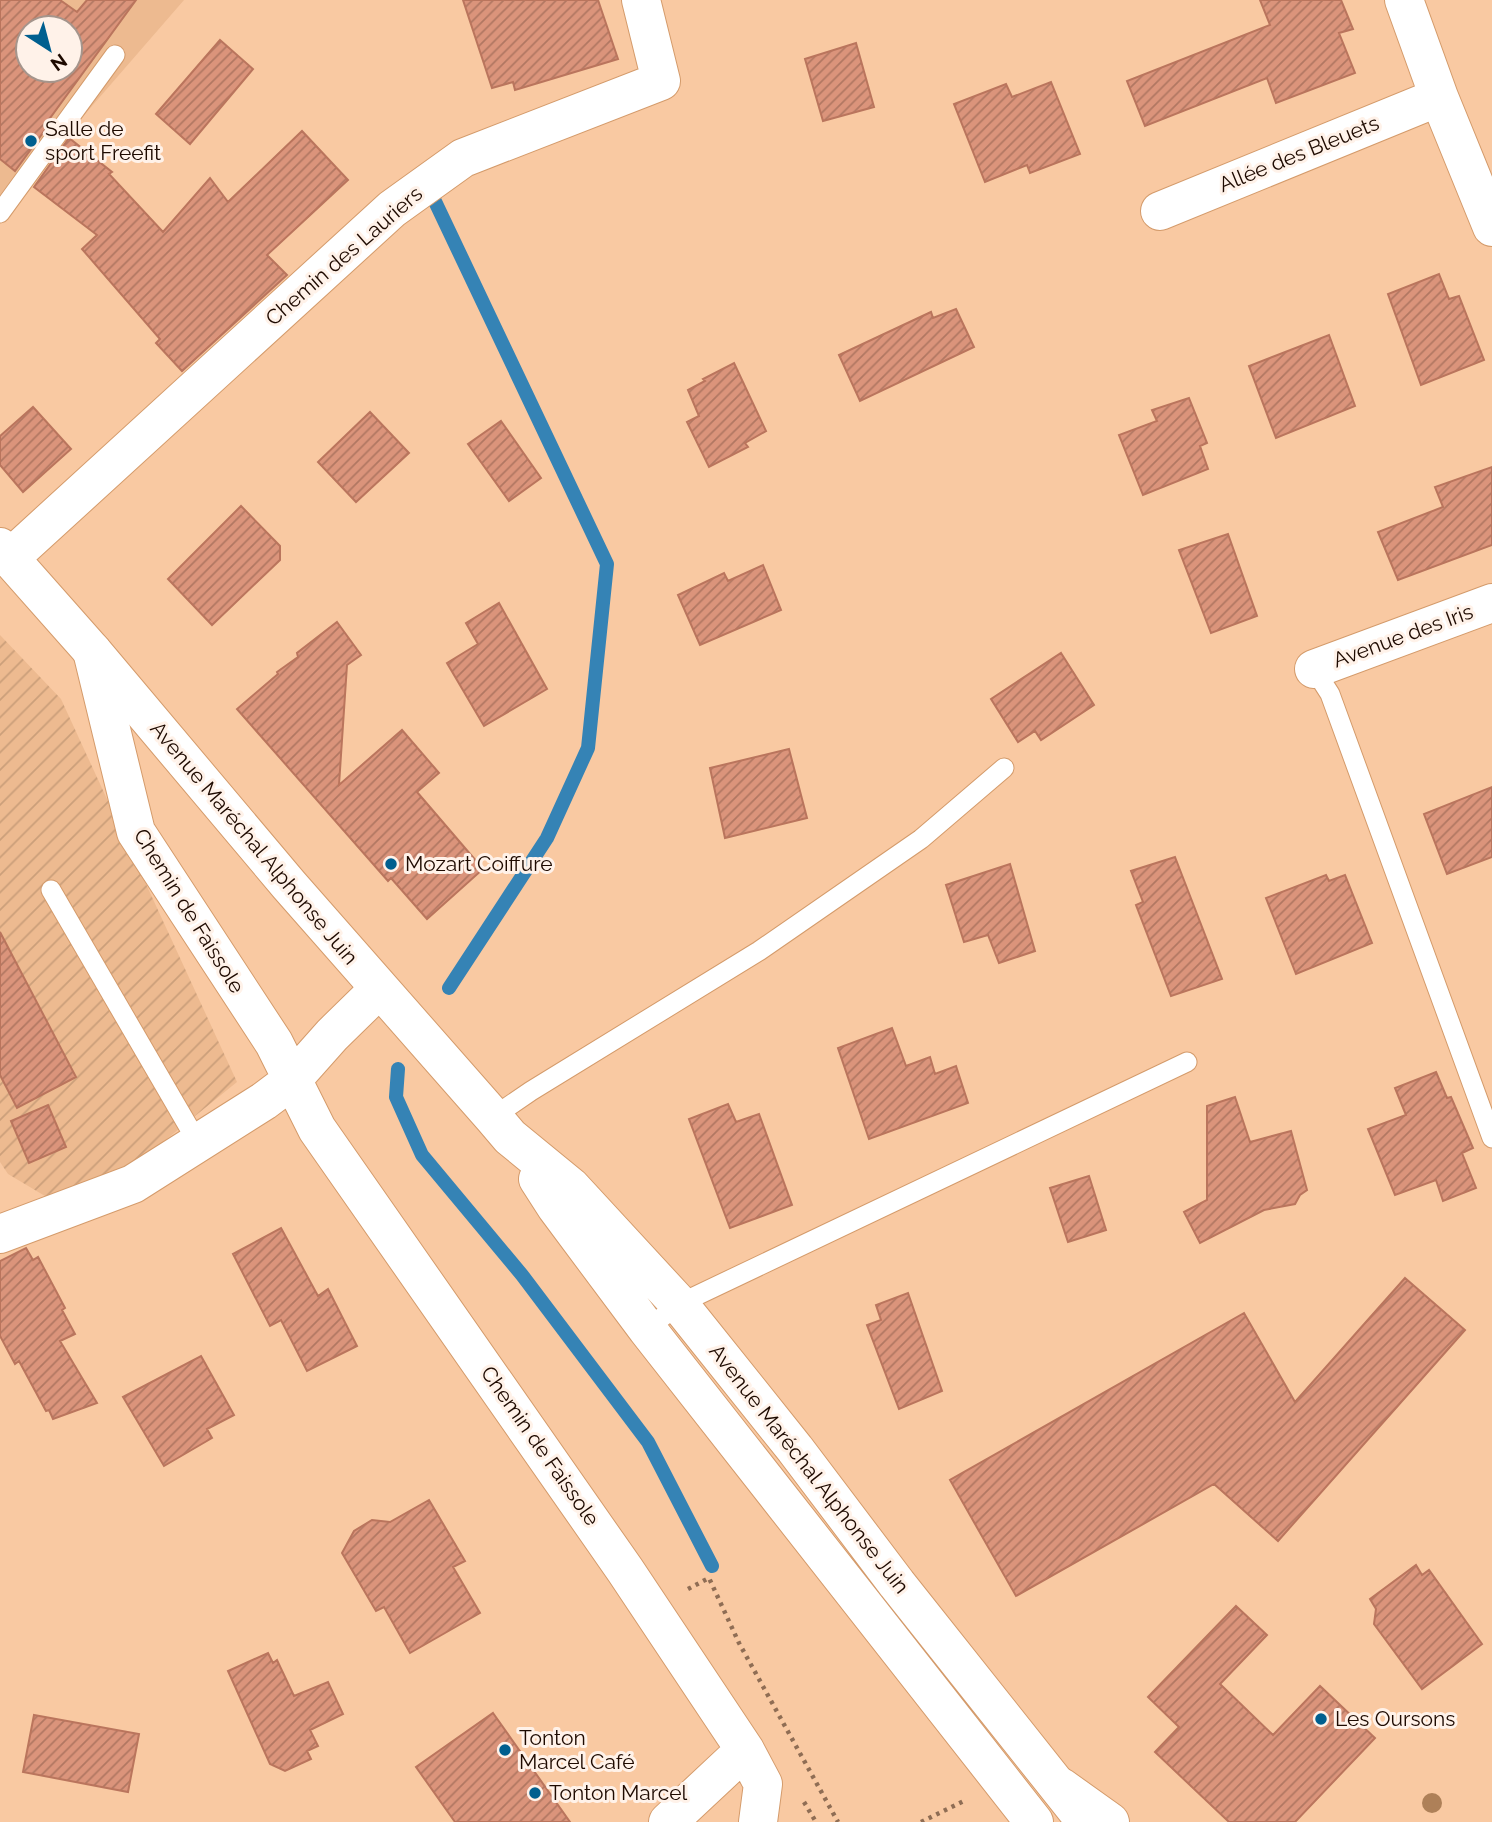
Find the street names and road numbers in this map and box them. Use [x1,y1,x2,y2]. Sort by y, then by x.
street label: Allée des Bleuets [1215,110,1383,197]
street label: Chemin des Lauriers [260,181,427,330]
street label: Avenue des Iris [1329,599,1476,672]
street label: Avenue Maréchal Alphonse Juin [145,716,363,969]
street label: Chemin de Faissole [129,824,250,998]
street label: Avenue Maréchal Alphonse Juin [704,1339,915,1598]
street label: Chemin de Faissole [476,1361,605,1530]

